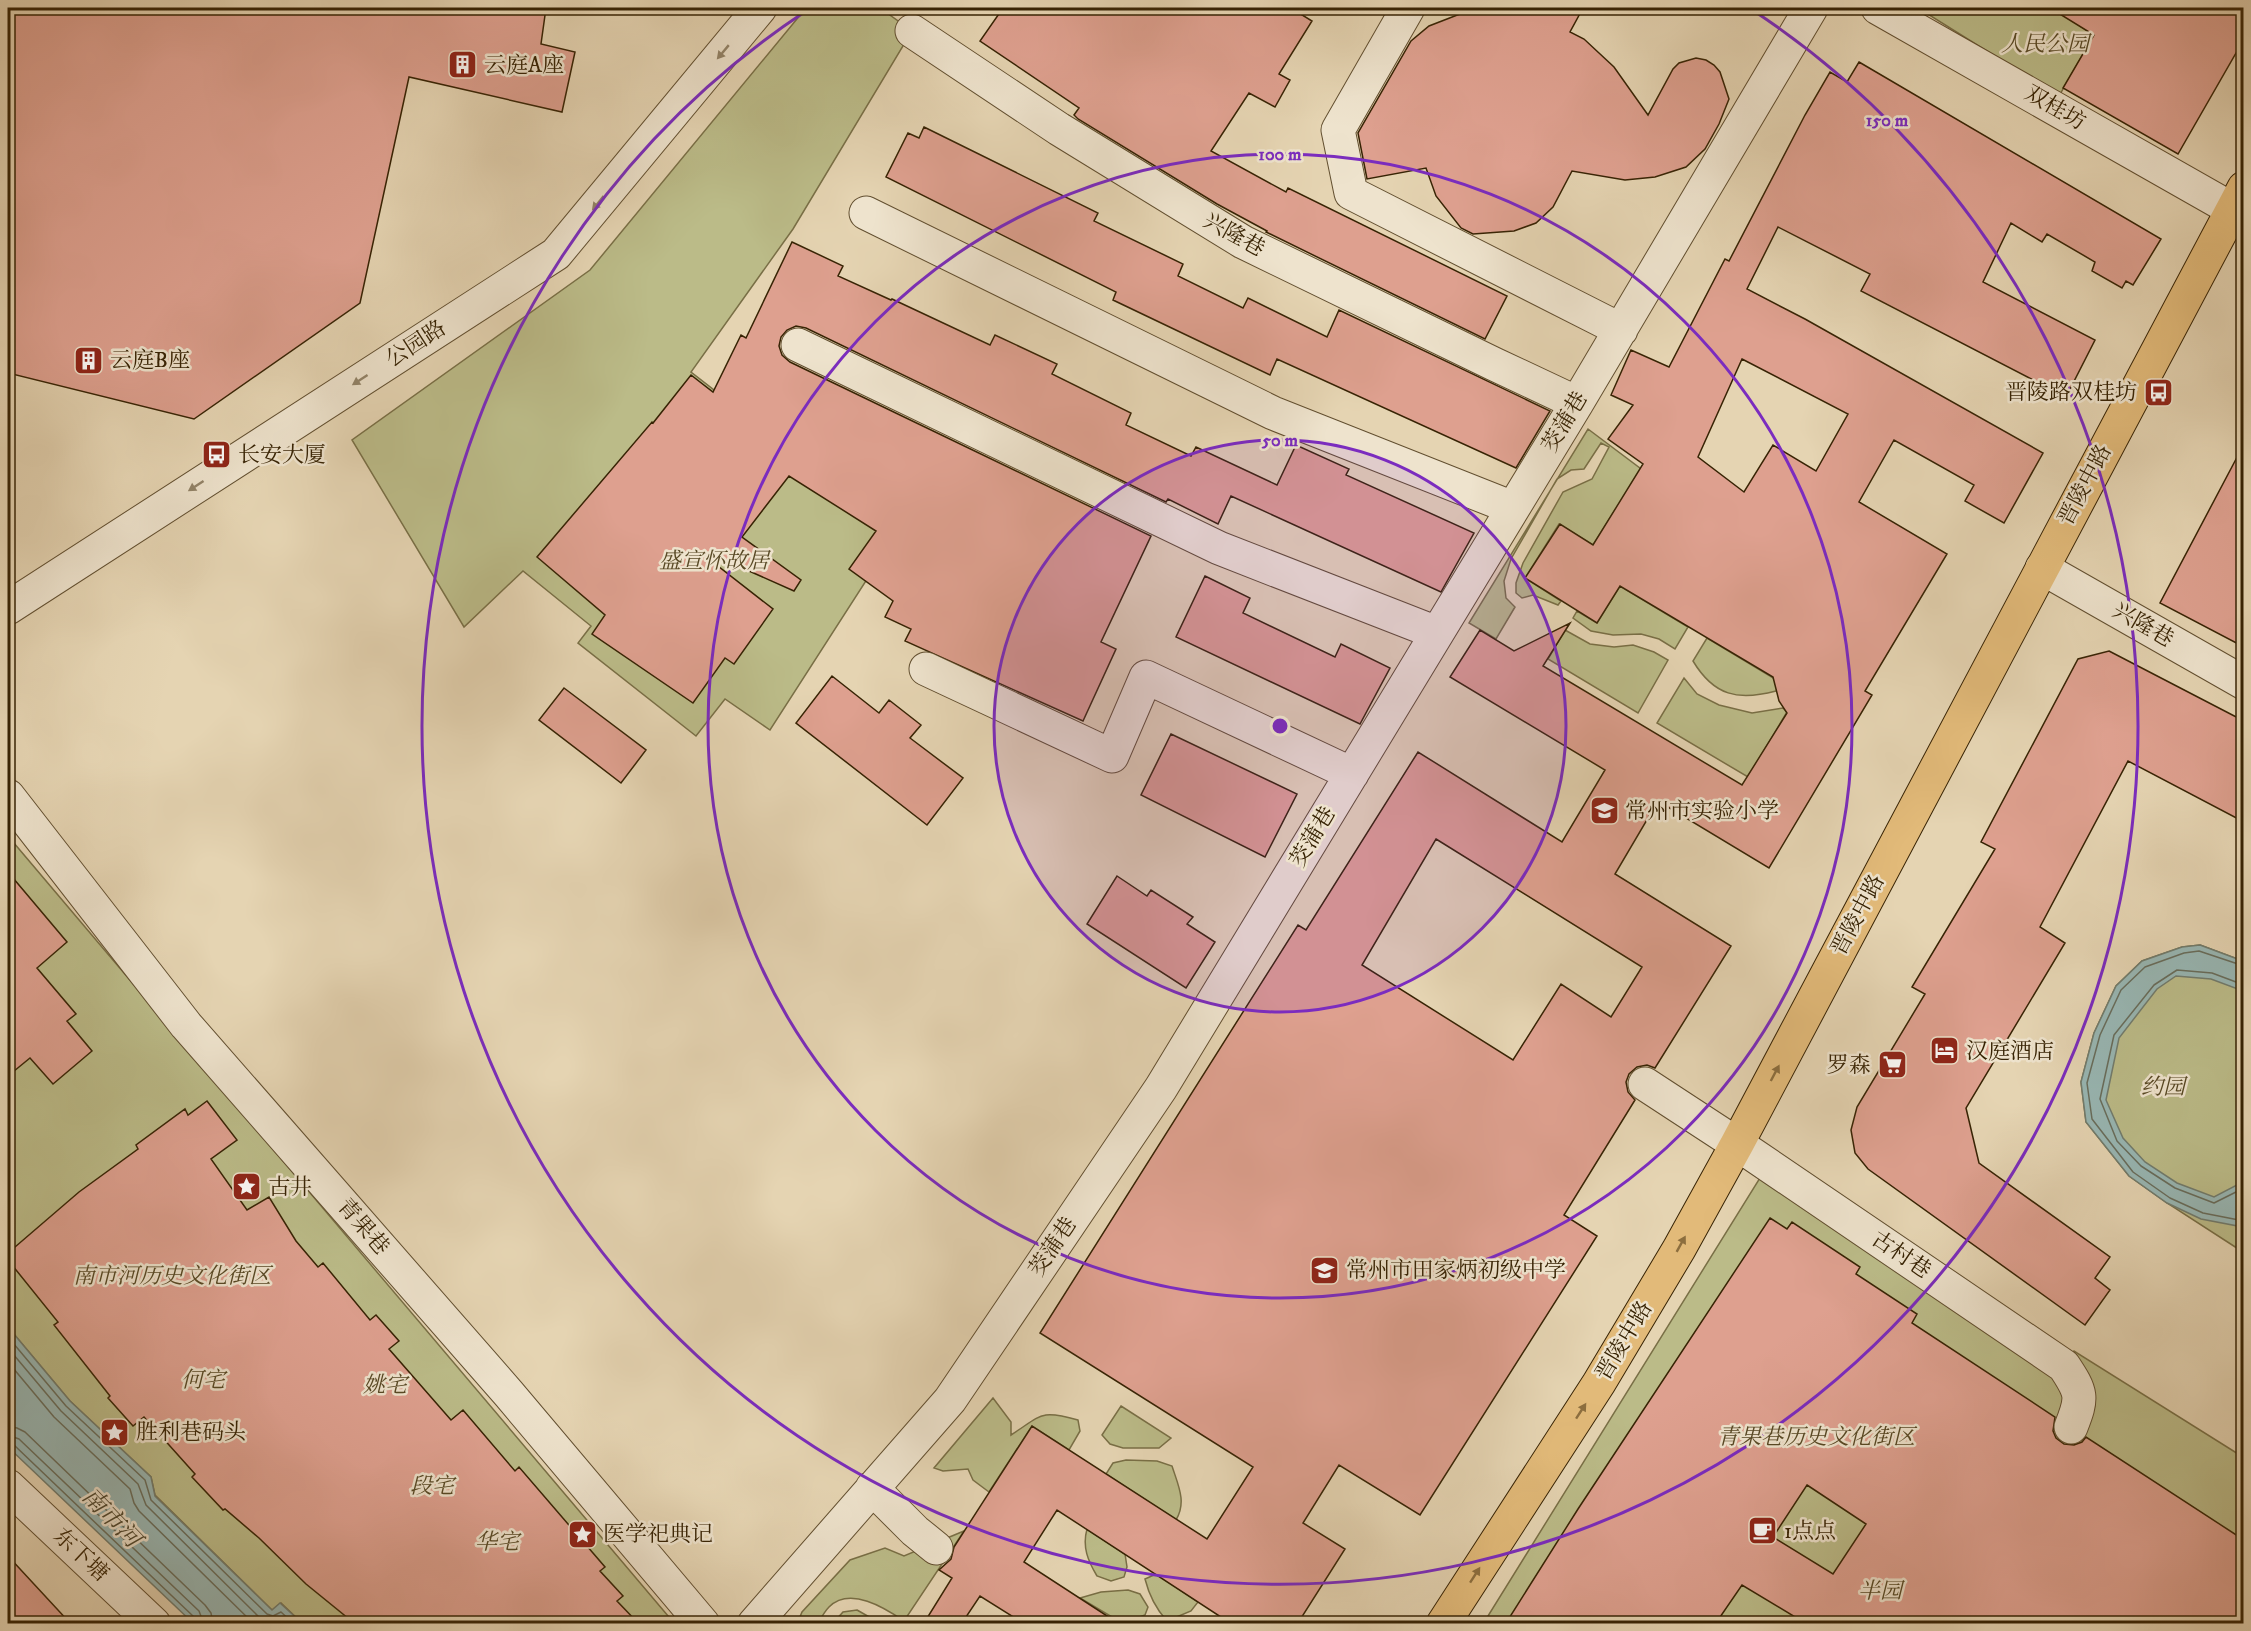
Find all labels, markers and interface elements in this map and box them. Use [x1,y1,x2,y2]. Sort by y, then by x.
park label: 人民公园 [2001,31,2092,58]
one-way arrow [716,44,729,60]
building icon: 云庭A座 [447,49,479,81]
place label: 云庭A座 [484,52,564,79]
street label: 双桂坊 [2020,80,2090,136]
text: 150 m [1866,110,1909,132]
text: 100 m [1258,144,1302,166]
one-way arrow [593,195,605,210]
street label: 兴隆巷 [1199,207,1269,263]
street label: 公园路 [381,315,451,373]
building icon: 云庭B座 [73,344,105,376]
place label: 云庭B座 [110,347,190,374]
one-way arrow [352,375,368,386]
bus stop icon: 晋陵路双桂坊 [2142,376,2174,408]
place label: 晋陵路双桂坊 [2005,379,2137,406]
street label: 茭蒲巷 [1536,387,1594,457]
text: 50 m [1261,430,1298,452]
bus stop icon: 长安大厦 [201,439,233,471]
street label: 晋陵中路 [2052,440,2118,530]
place label: 长安大厦 [238,442,326,469]
one-way arrow [188,480,204,491]
park label: 盛宣怀故居 [659,548,772,575]
street label: 兴隆巷 [2108,597,2178,653]
centre of rings [1270,716,1290,736]
school or university icon: 常州市实验小学 [1588,795,1620,827]
place label: 常州市实验小学 [1625,798,1779,825]
street label: 茭蒲巷 [1284,802,1342,872]
street label: 晋陵中路 [1825,870,1891,960]
hotel icon: 汉庭酒店 [1929,1035,1961,1067]
place label: 汉庭酒店 [1966,1038,2054,1065]
supermarket icon: 罗森 [1876,1049,1908,1081]
place label: 罗森 [1827,1052,1871,1079]
one-way arrow [1770,1064,1780,1081]
park label: 约园 [2141,1074,2188,1101]
place icon: 古井 [231,1171,263,1203]
place label: 古井 [268,1174,312,1201]
street label: 青果巷 [331,1193,395,1261]
street label: 茭蒲巷 [1023,1212,1083,1282]
street label: 古村巷 [1866,1225,1936,1285]
one-way arrow [1676,1236,1687,1252]
school or university icon: 常州市田家炳初级中学 [1309,1254,1341,1286]
place label: 常州市田家炳初级中学 [1346,1257,1566,1284]
park label: 南市河历史文化街区 [73,1263,274,1290]
street label: 晋陵中路 [1590,1296,1658,1386]
park label: 何宅 [181,1367,228,1394]
park label: 姚宅 [363,1372,410,1399]
one-way arrow [1576,1403,1587,1419]
place icon: 胜利巷码头 [99,1416,131,1448]
place label: 胜利巷码头 [136,1419,246,1446]
park label: 青果巷历史文化街区 [1717,1424,1918,1451]
park label: 段宅 [410,1473,457,1500]
water label: 南市河 [75,1482,150,1557]
cafe icon: 1点点 [1747,1515,1779,1547]
place icon: 医学祀典记 [566,1518,598,1550]
place label: 1点点 [1784,1518,1836,1545]
place label: 医学祀典记 [603,1521,713,1548]
street label: 东下塘 [48,1523,114,1587]
park label: 华宅 [475,1529,522,1556]
one-way arrow [1469,1566,1480,1583]
park label: 半园 [1858,1578,1905,1605]

